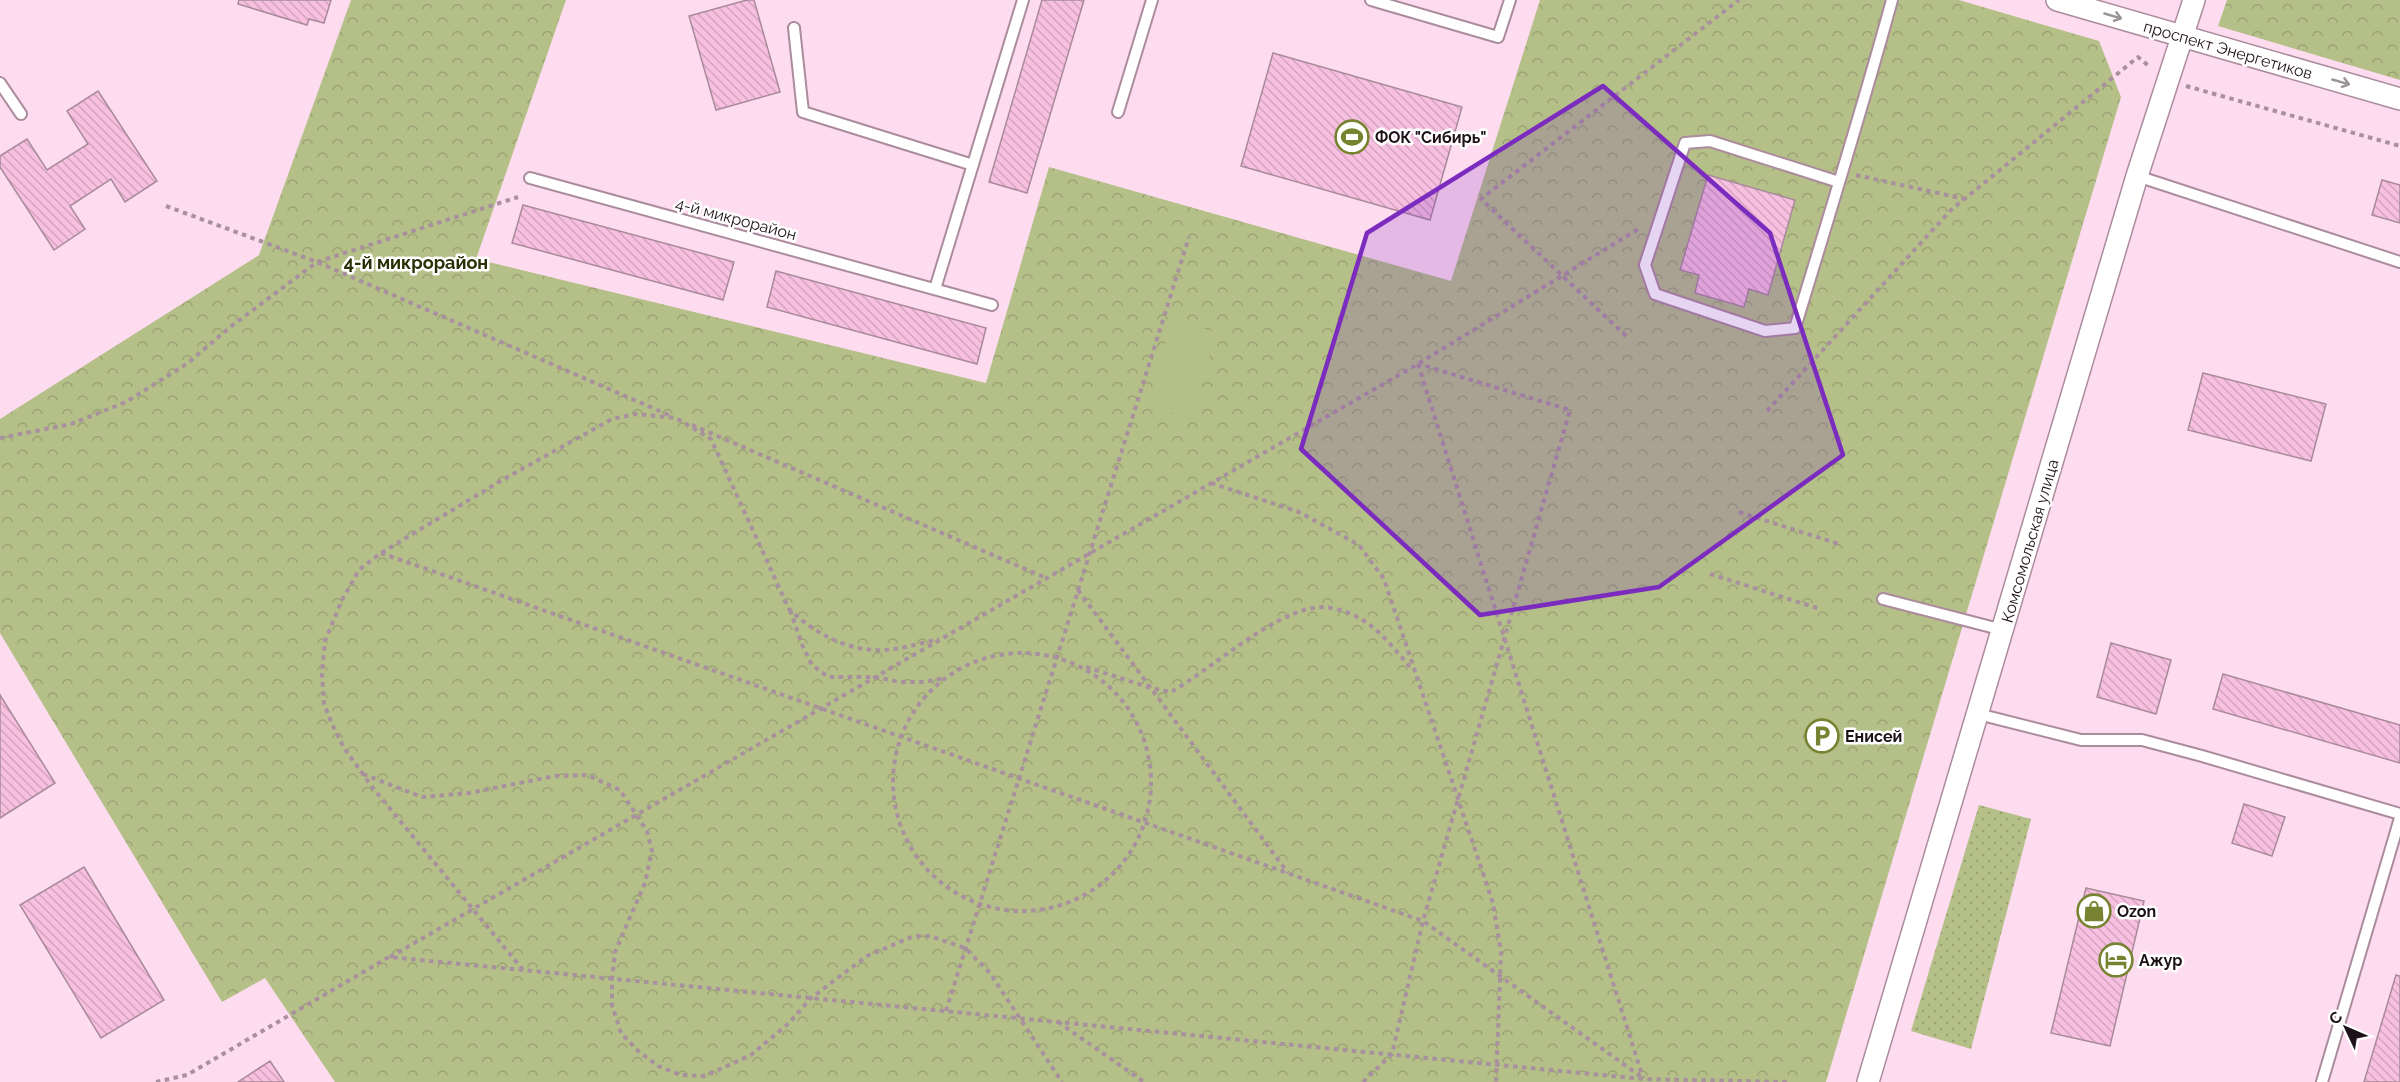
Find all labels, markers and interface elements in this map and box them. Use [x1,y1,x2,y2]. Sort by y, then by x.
one-way arrow [2103,11,2122,22]
street label: проспект Энергетиков [2141,17,2315,83]
one-way arrow [2331,77,2350,88]
sports icon: ФОК "Сибирь" [1334,119,1370,155]
place label: ФОК "Сибирь" [1375,128,1487,147]
street label: 4-й микрорайон [673,194,799,244]
district label: 4-й микрорайон [344,252,488,273]
street label: Комсомольская улица [1998,457,2062,625]
parking icon: Енисей [1804,718,1840,754]
place label: Енисей [1845,727,1902,746]
shop icon: Ozon [2076,893,2112,929]
place label: Ozon [2117,902,2156,921]
hotel icon: Ажур [2098,942,2134,978]
place label: Ажур [2139,951,2182,970]
north arrow [2316,998,2376,1058]
text: С [2325,1007,2346,1028]

